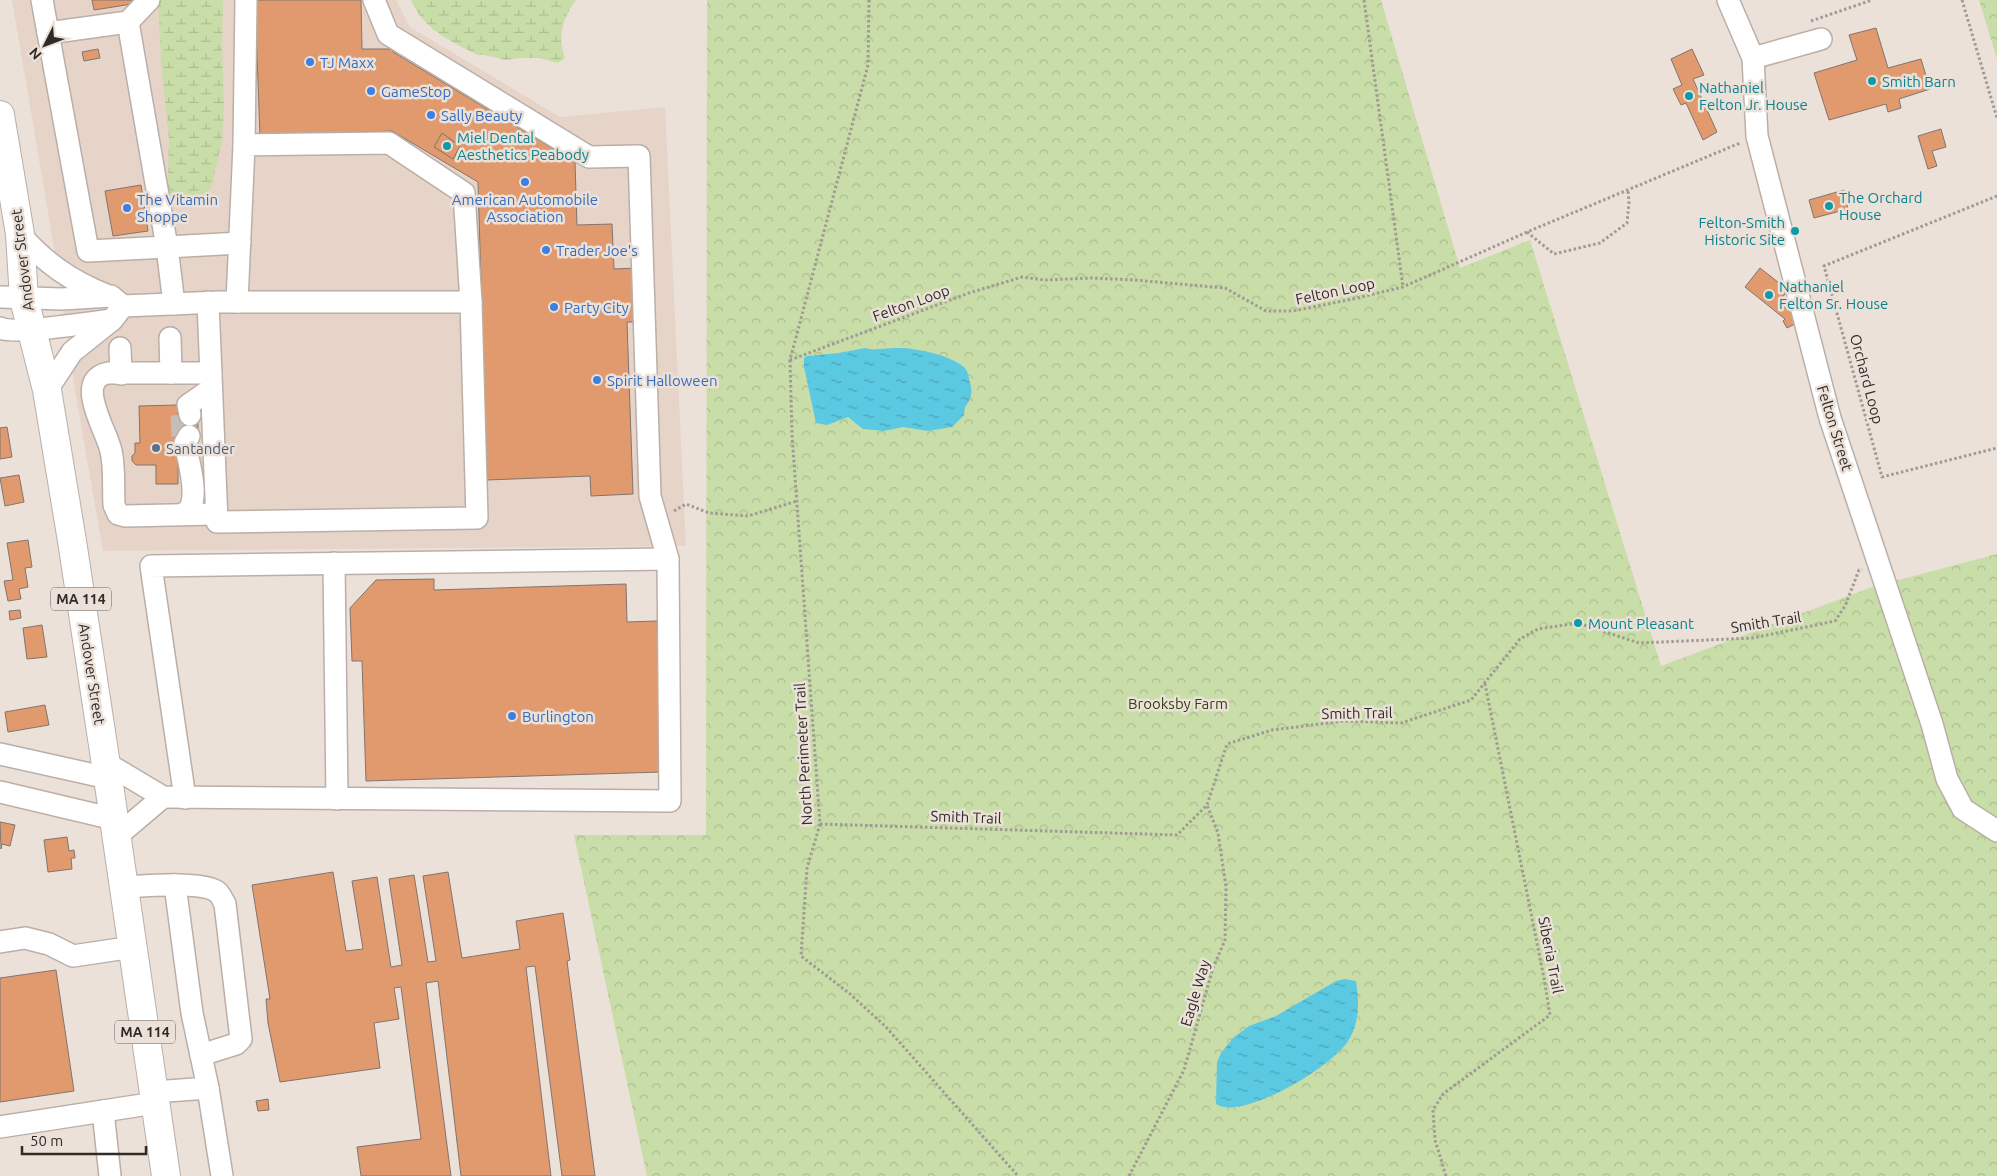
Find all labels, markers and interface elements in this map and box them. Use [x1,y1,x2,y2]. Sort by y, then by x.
north arrow [20,20,70,70]
text: N [26,44,45,63]
place label: TJ Maxx [320,54,375,71]
marker: TJ Maxx [304,56,316,68]
place label: Smith Barn [1882,73,1956,90]
marker: Smith Barn [1866,75,1878,87]
place label: Nathaniel Felton Jr. House [1699,79,1808,113]
place label: GameStop [381,83,451,100]
marker: GameStop [365,85,377,97]
marker: Nathaniel Felton Jr. House [1683,90,1695,102]
place label: Sally Beauty [441,107,522,124]
marker: Sally Beauty [425,109,437,121]
place label: Miel Dental Aesthetics Peabody [457,129,589,163]
marker: Miel Dental Aesthetics Peabody [441,140,453,152]
marker: American Automobile Association [519,176,531,188]
place label: The Orchard House [1839,189,1923,223]
place label: The Vitamin Shoppe [137,191,218,225]
place label: American Automobile Association [452,191,598,225]
marker: The Orchard House [1823,200,1835,212]
marker: The Vitamin Shoppe [121,202,133,214]
street label: Andover Street [7,208,37,312]
place label: Felton-Smith Historic Site [1698,214,1785,248]
marker: Felton-Smith Historic Site [1789,225,1801,237]
place label: Trader Joe's [556,242,638,259]
marker: Trader Joe's [540,244,552,256]
street label: Felton Loop [1294,274,1376,308]
place label: Nathaniel Felton Sr. House [1779,278,1888,312]
street label: Felton Loop [870,281,952,325]
marker: Nathaniel Felton Sr. House [1763,289,1775,301]
place label: Party City [564,299,629,316]
marker: Party City [548,301,560,313]
street label: Orchard Loop [1847,332,1887,426]
place label: Spirit Halloween [607,372,717,389]
marker: Spirit Halloween [591,374,603,386]
street label: Felton Street [1814,383,1856,473]
place label: Santander [166,440,235,457]
marker: Santander [150,442,162,454]
road number: MA 114 [51,588,111,610]
street label: Smith Trail [1730,608,1803,636]
place label: Mount Pleasant [1588,615,1694,632]
marker: Mount Pleasant [1572,617,1584,629]
street label: Andover Street [76,622,108,726]
street label: North Perimeter Trail [791,682,815,826]
park label: Brooksby Farm [1128,695,1228,712]
street label: Smith Trail [1321,704,1393,722]
place label: Burlington [522,708,594,725]
marker: Burlington [506,710,518,722]
street label: Smith Trail [930,807,1002,827]
street label: Siberia Trail [1535,915,1567,995]
street label: Eagle Way [1177,958,1213,1028]
road number: MA 114 [115,1020,175,1044]
scale bar [22,1124,146,1156]
text: 50 m [30,1132,63,1149]

